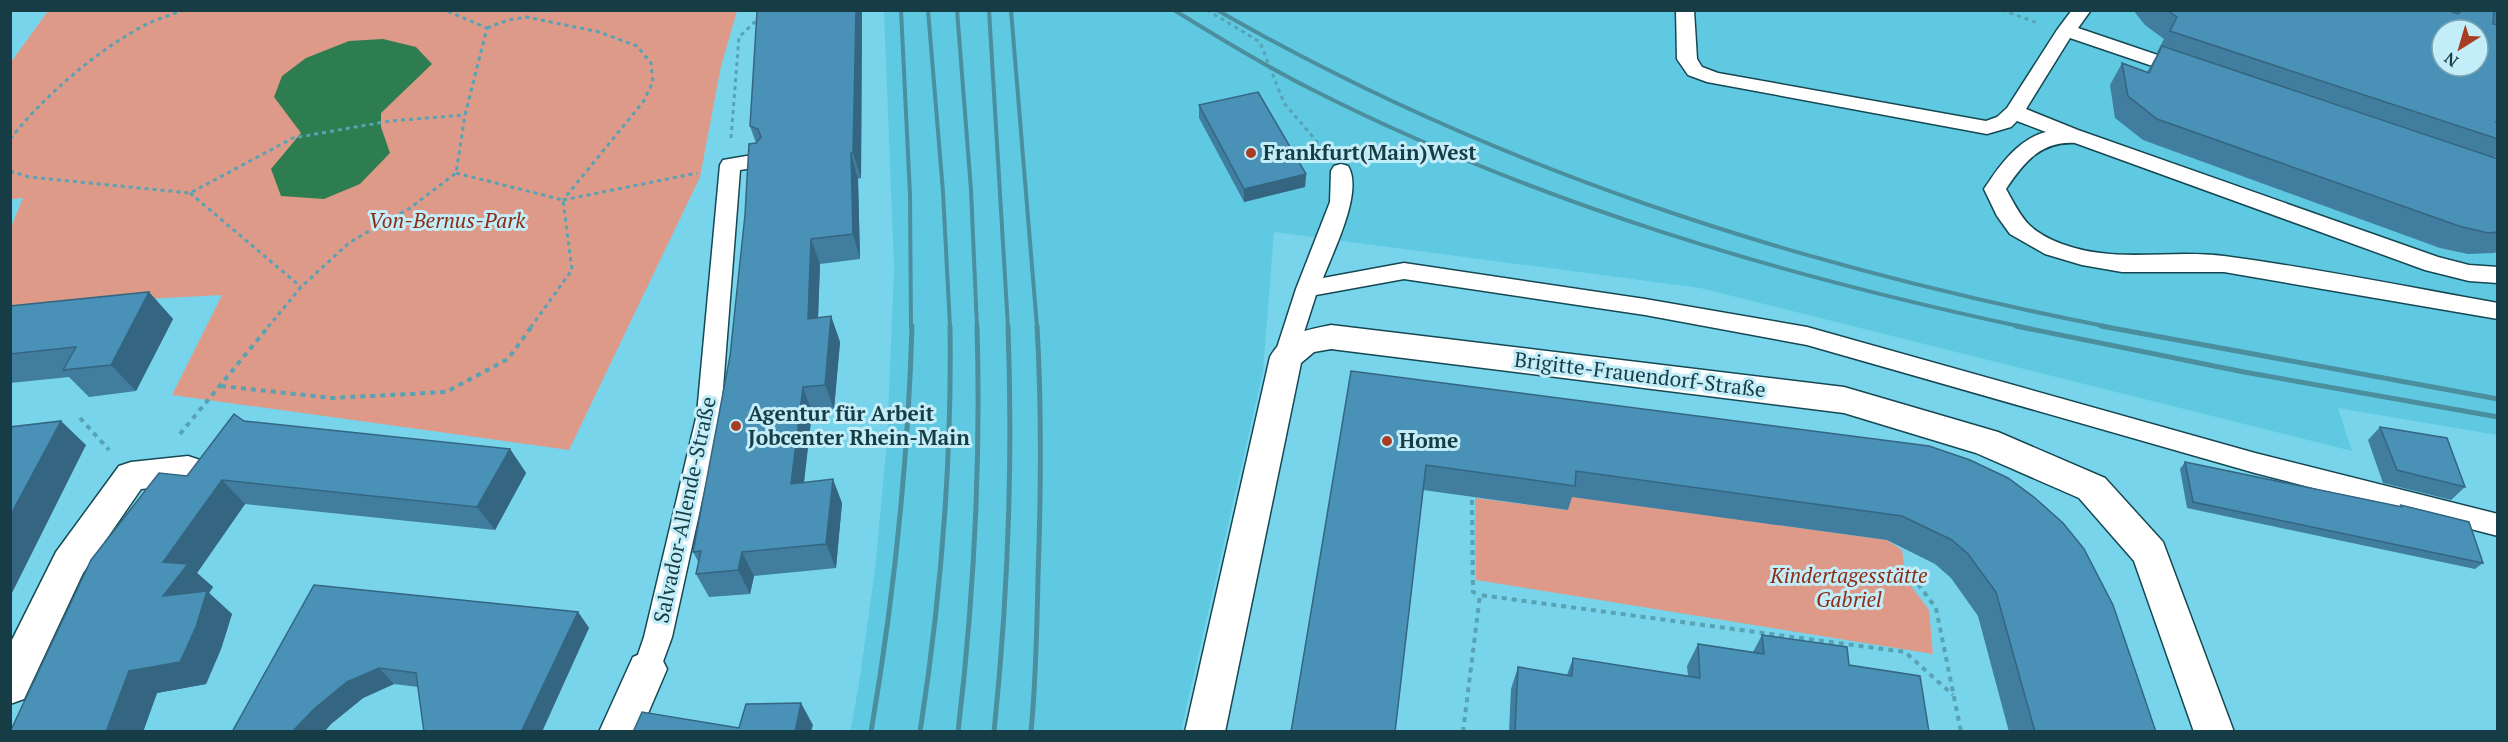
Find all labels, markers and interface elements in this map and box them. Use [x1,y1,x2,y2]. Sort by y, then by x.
north arrow [2430,18,2490,78]
text: N [2440,48,2462,72]
place label: Frankfurt(Main)West [1263,138,1477,166]
marker: Frankfurt(Main)West [1244,146,1258,160]
park label: Von-Bernus-Park [369,206,526,234]
street label: Brigitte-Frauendorf-Straße [1513,345,1767,403]
street label: Salvador-Allende-Straße [646,394,722,626]
place label: Agentur für Arbeit Jobcenter Rhein-Main [748,399,970,451]
marker: Agentur für Arbeit Jobcenter Rhein-Main [729,419,743,433]
place label: Home [1399,426,1458,454]
marker: Home [1380,434,1394,448]
park label: Kindertagesstätte Gabriel [1769,561,1928,613]

